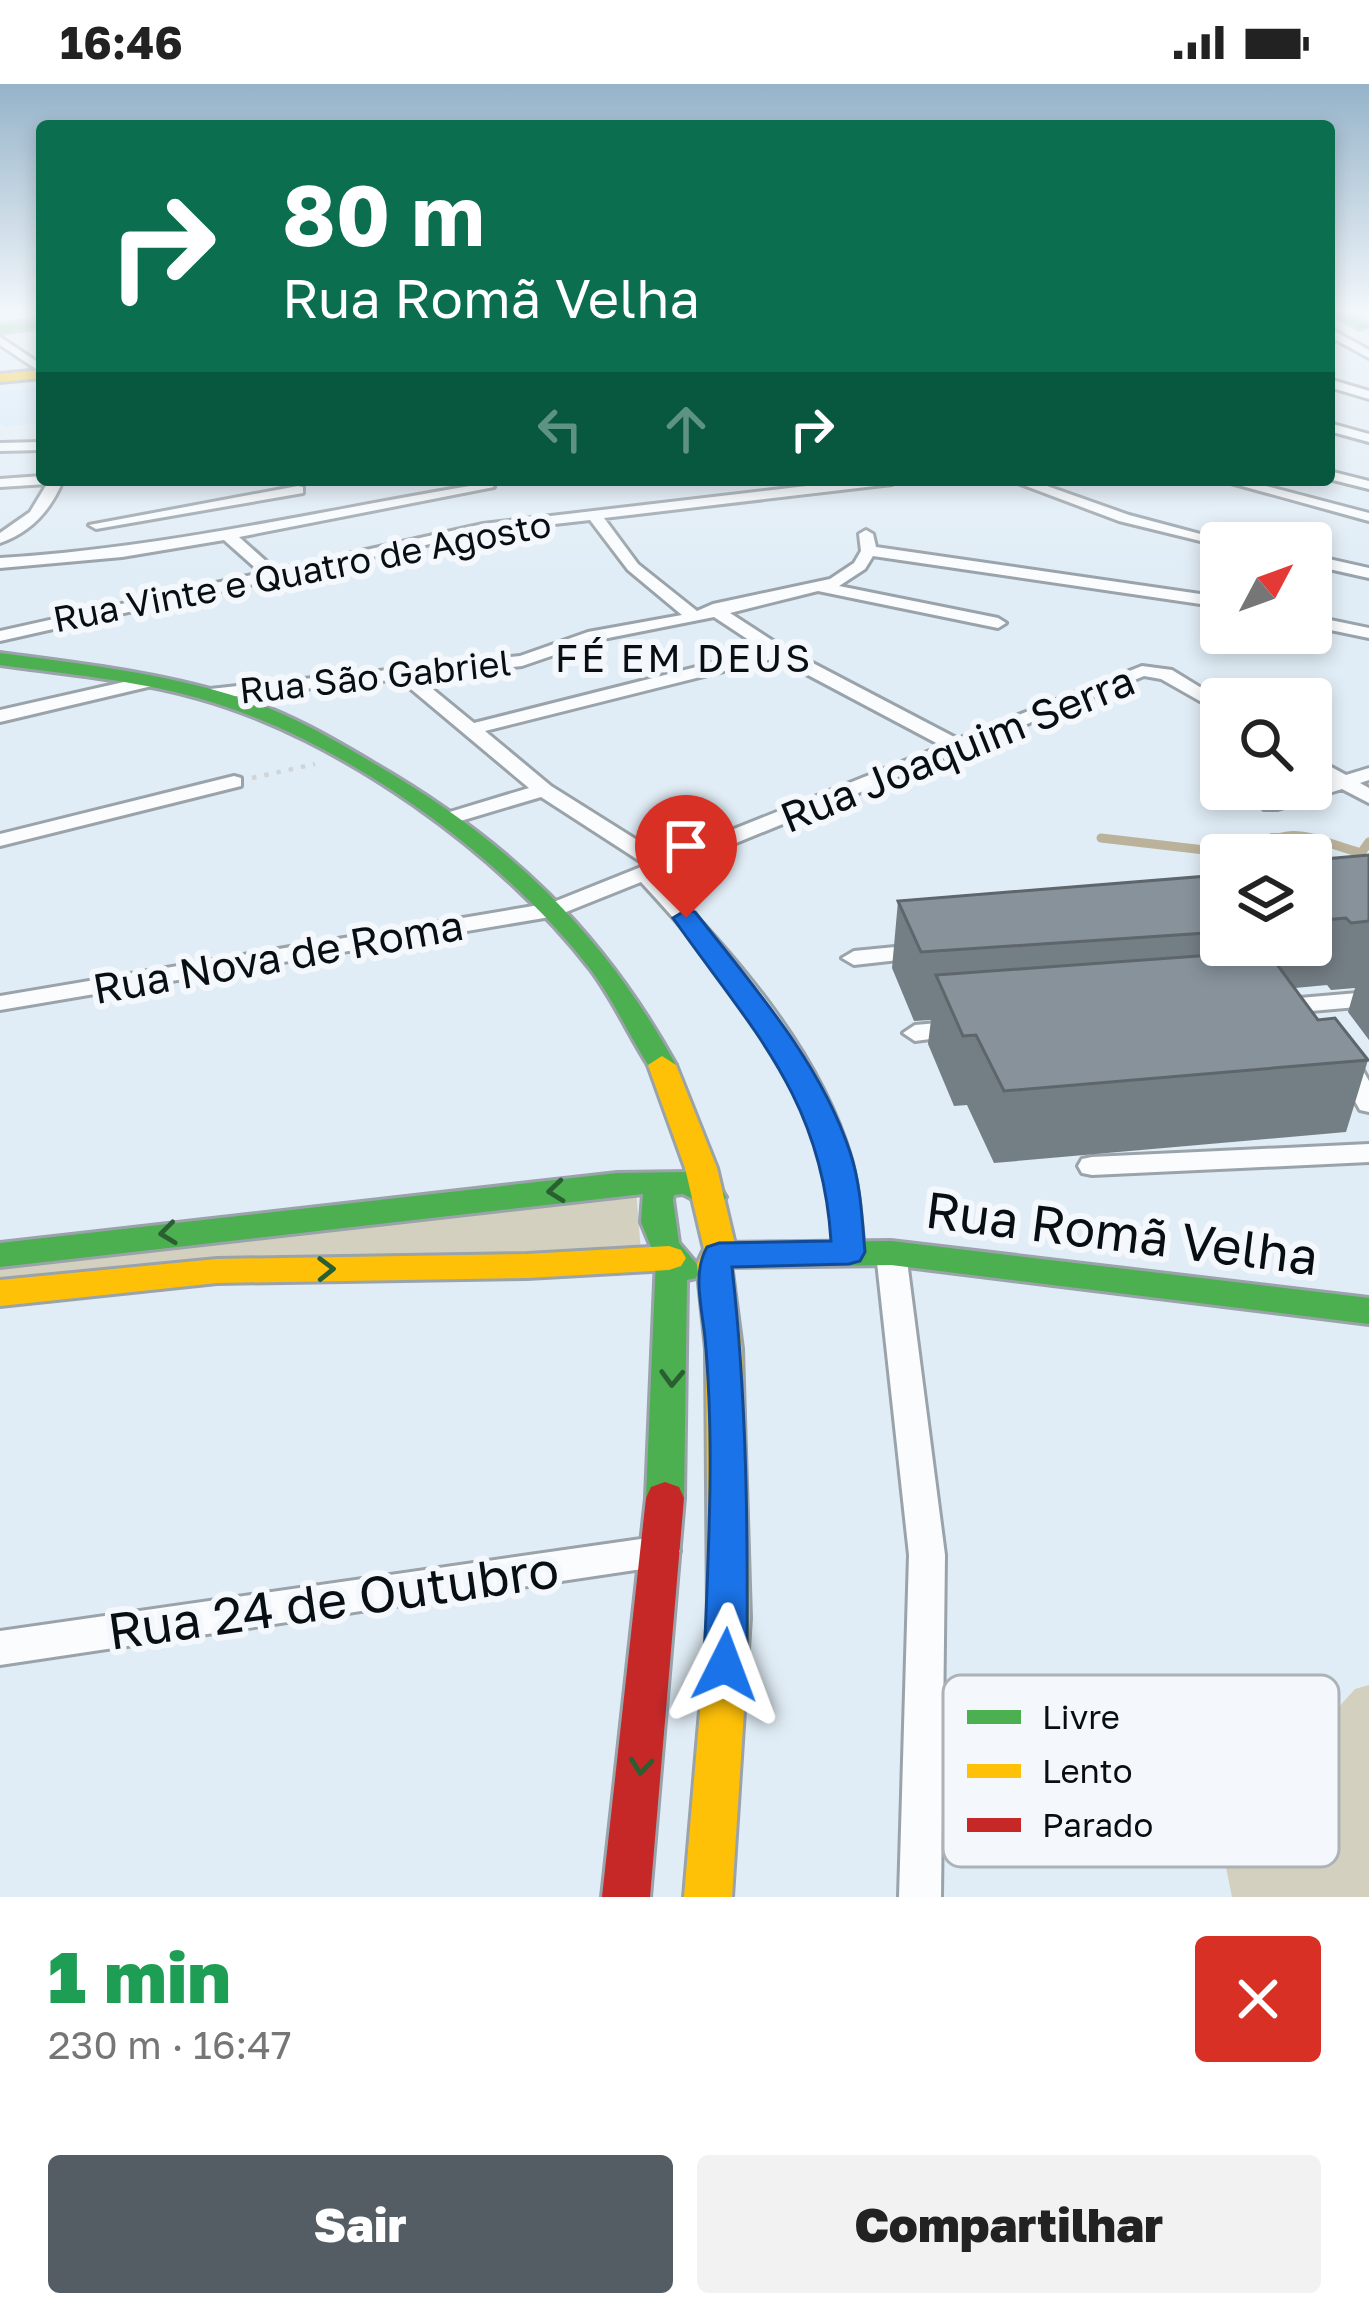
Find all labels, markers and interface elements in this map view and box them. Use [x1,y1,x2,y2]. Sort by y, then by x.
text: 16:46 [60,15,183,69]
text: 80 m [282,164,485,264]
icon: right [84,168,240,324]
text: Rua Romã Velha [282,265,700,330]
icon: left [527,396,593,462]
icon: ahead [653,396,719,462]
icon: right [779,396,845,462]
street label: Rua Vinte e Quatro de Agosto [49,502,555,640]
north arrow [1200,522,1332,654]
map controls [1200,522,1332,966]
district label: FÉ EM DEUS [555,634,813,681]
street label: Rua São Gabriel [237,640,513,712]
street label: Rua Joaquim Serra [773,654,1141,842]
button: search [1200,678,1332,810]
pin [635,795,737,918]
icon: arrive [653,813,719,879]
button: layers [1200,834,1332,966]
street label: Rua Nova de Roma [89,899,467,1013]
one-way arrow [546,1178,565,1203]
street label: Rua Romã Velha [922,1178,1322,1286]
one-way arrow [159,1219,178,1245]
one-way arrow [317,1257,336,1283]
one-way arrow [659,1369,685,1388]
street label: Rua 24 de Outubro [104,1537,562,1661]
position arrow [662,1602,788,1728]
legend [943,1675,1339,1867]
text: Livre [1042,1697,1120,1736]
text: Lento [1042,1751,1133,1790]
one-way arrow [629,1757,654,1776]
text: Parado [1042,1805,1153,1844]
text: 1 min [48,1932,231,2019]
button: close [1195,1936,1321,2062]
text: 230 m · 16:47 [48,2021,292,2068]
button: Sair [48,2155,673,2293]
button: Compartilhar [697,2155,1321,2293]

